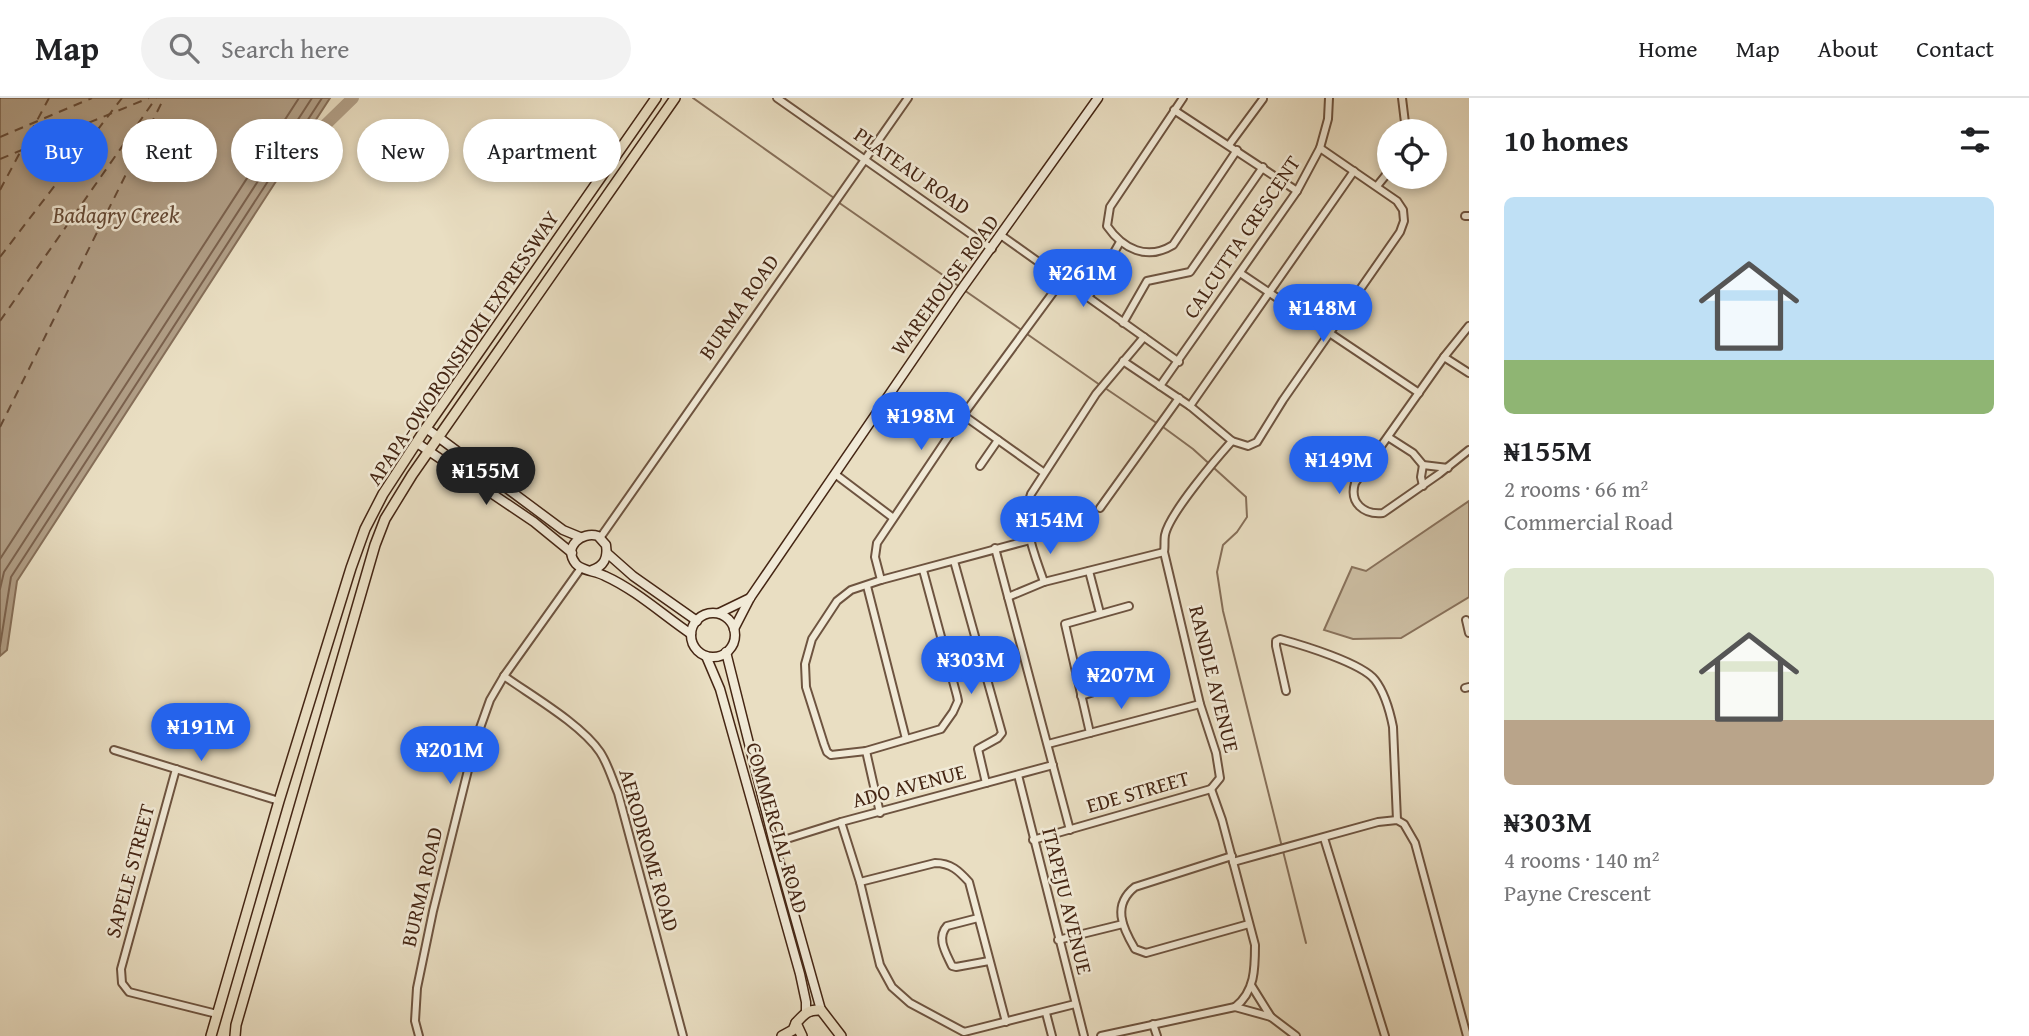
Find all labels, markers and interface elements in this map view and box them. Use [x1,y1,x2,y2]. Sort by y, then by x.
search box [141,17,631,80]
text: Map [35,24,99,72]
icon: search [165,29,203,67]
text: Search here [221,29,349,68]
text: Home [1639,31,1698,66]
text: Map [1736,31,1780,66]
text: About [1818,31,1878,66]
text: Contact [1916,31,1994,66]
text: 10 homes [1504,118,1629,162]
chip: Buy [21,119,108,182]
chip: Rent [122,119,217,182]
chip: Filters [231,119,343,182]
chip: New [357,119,449,182]
chip: Apartment [463,119,621,182]
street label: PLATEAU ROAD [848,119,977,222]
map controls [1377,119,1447,189]
button: locate [1377,119,1447,189]
icon: filters [1956,121,1994,159]
street label: CALCUTTA CRESCENT [1175,149,1308,324]
water label: Badagry Creek [52,198,180,231]
street label: APAPA-OWORONSHOKI EXPRESSWAY [359,204,567,491]
street label: WAREHOUSE ROAD [883,208,1006,362]
icon: home [1686,243,1812,369]
street label: BURMA ROAD [691,248,786,366]
pin: ₦261M [1034,250,1132,309]
text: ₦261M [1049,255,1117,288]
pin: ₦148M [1274,285,1372,344]
text: ₦148M [1289,290,1357,323]
pin: ₦198M [872,392,970,452]
text: ₦198M [887,398,955,431]
text: ₦155M [1504,428,1592,472]
pin: ₦149M [1290,436,1388,496]
text: ₦149M [1305,442,1373,475]
pin: ₦155M [437,448,535,507]
text: ₦155M [452,453,520,486]
text: 2 rooms · 66 m² [1504,472,1648,505]
pin: ₦154M [1001,496,1099,556]
text: ₦154M [1016,502,1084,535]
text: Commercial Road [1504,505,1673,538]
street label: RANDLE AVENUE [1181,602,1248,756]
icon: home [1686,614,1812,740]
pin: ₦303M [922,636,1020,696]
text: ₦303M [937,642,1005,675]
pin: ₦207M [1072,652,1170,711]
text: ₦207M [1087,657,1155,690]
pin: ₦191M [152,704,250,763]
text: ₦191M [167,709,235,742]
pin: ₦201M [401,726,499,786]
text: ₦201M [416,732,484,765]
street label: COMMERCIAL ROAD [738,739,817,917]
street label: ADO AVENUE [849,755,970,816]
street label: EDE STREET [1083,762,1193,821]
street label: AERODROME ROAD [611,765,688,935]
text: ₦303M [1504,799,1592,843]
street label: SAPELE STREET [97,800,162,941]
street label: BURMA ROAD [393,824,450,950]
street label: ITAPEJU AVENUE [1034,824,1101,978]
text: 4 rooms · 140 m² [1504,843,1659,876]
text: Payne Crescent [1504,876,1651,909]

